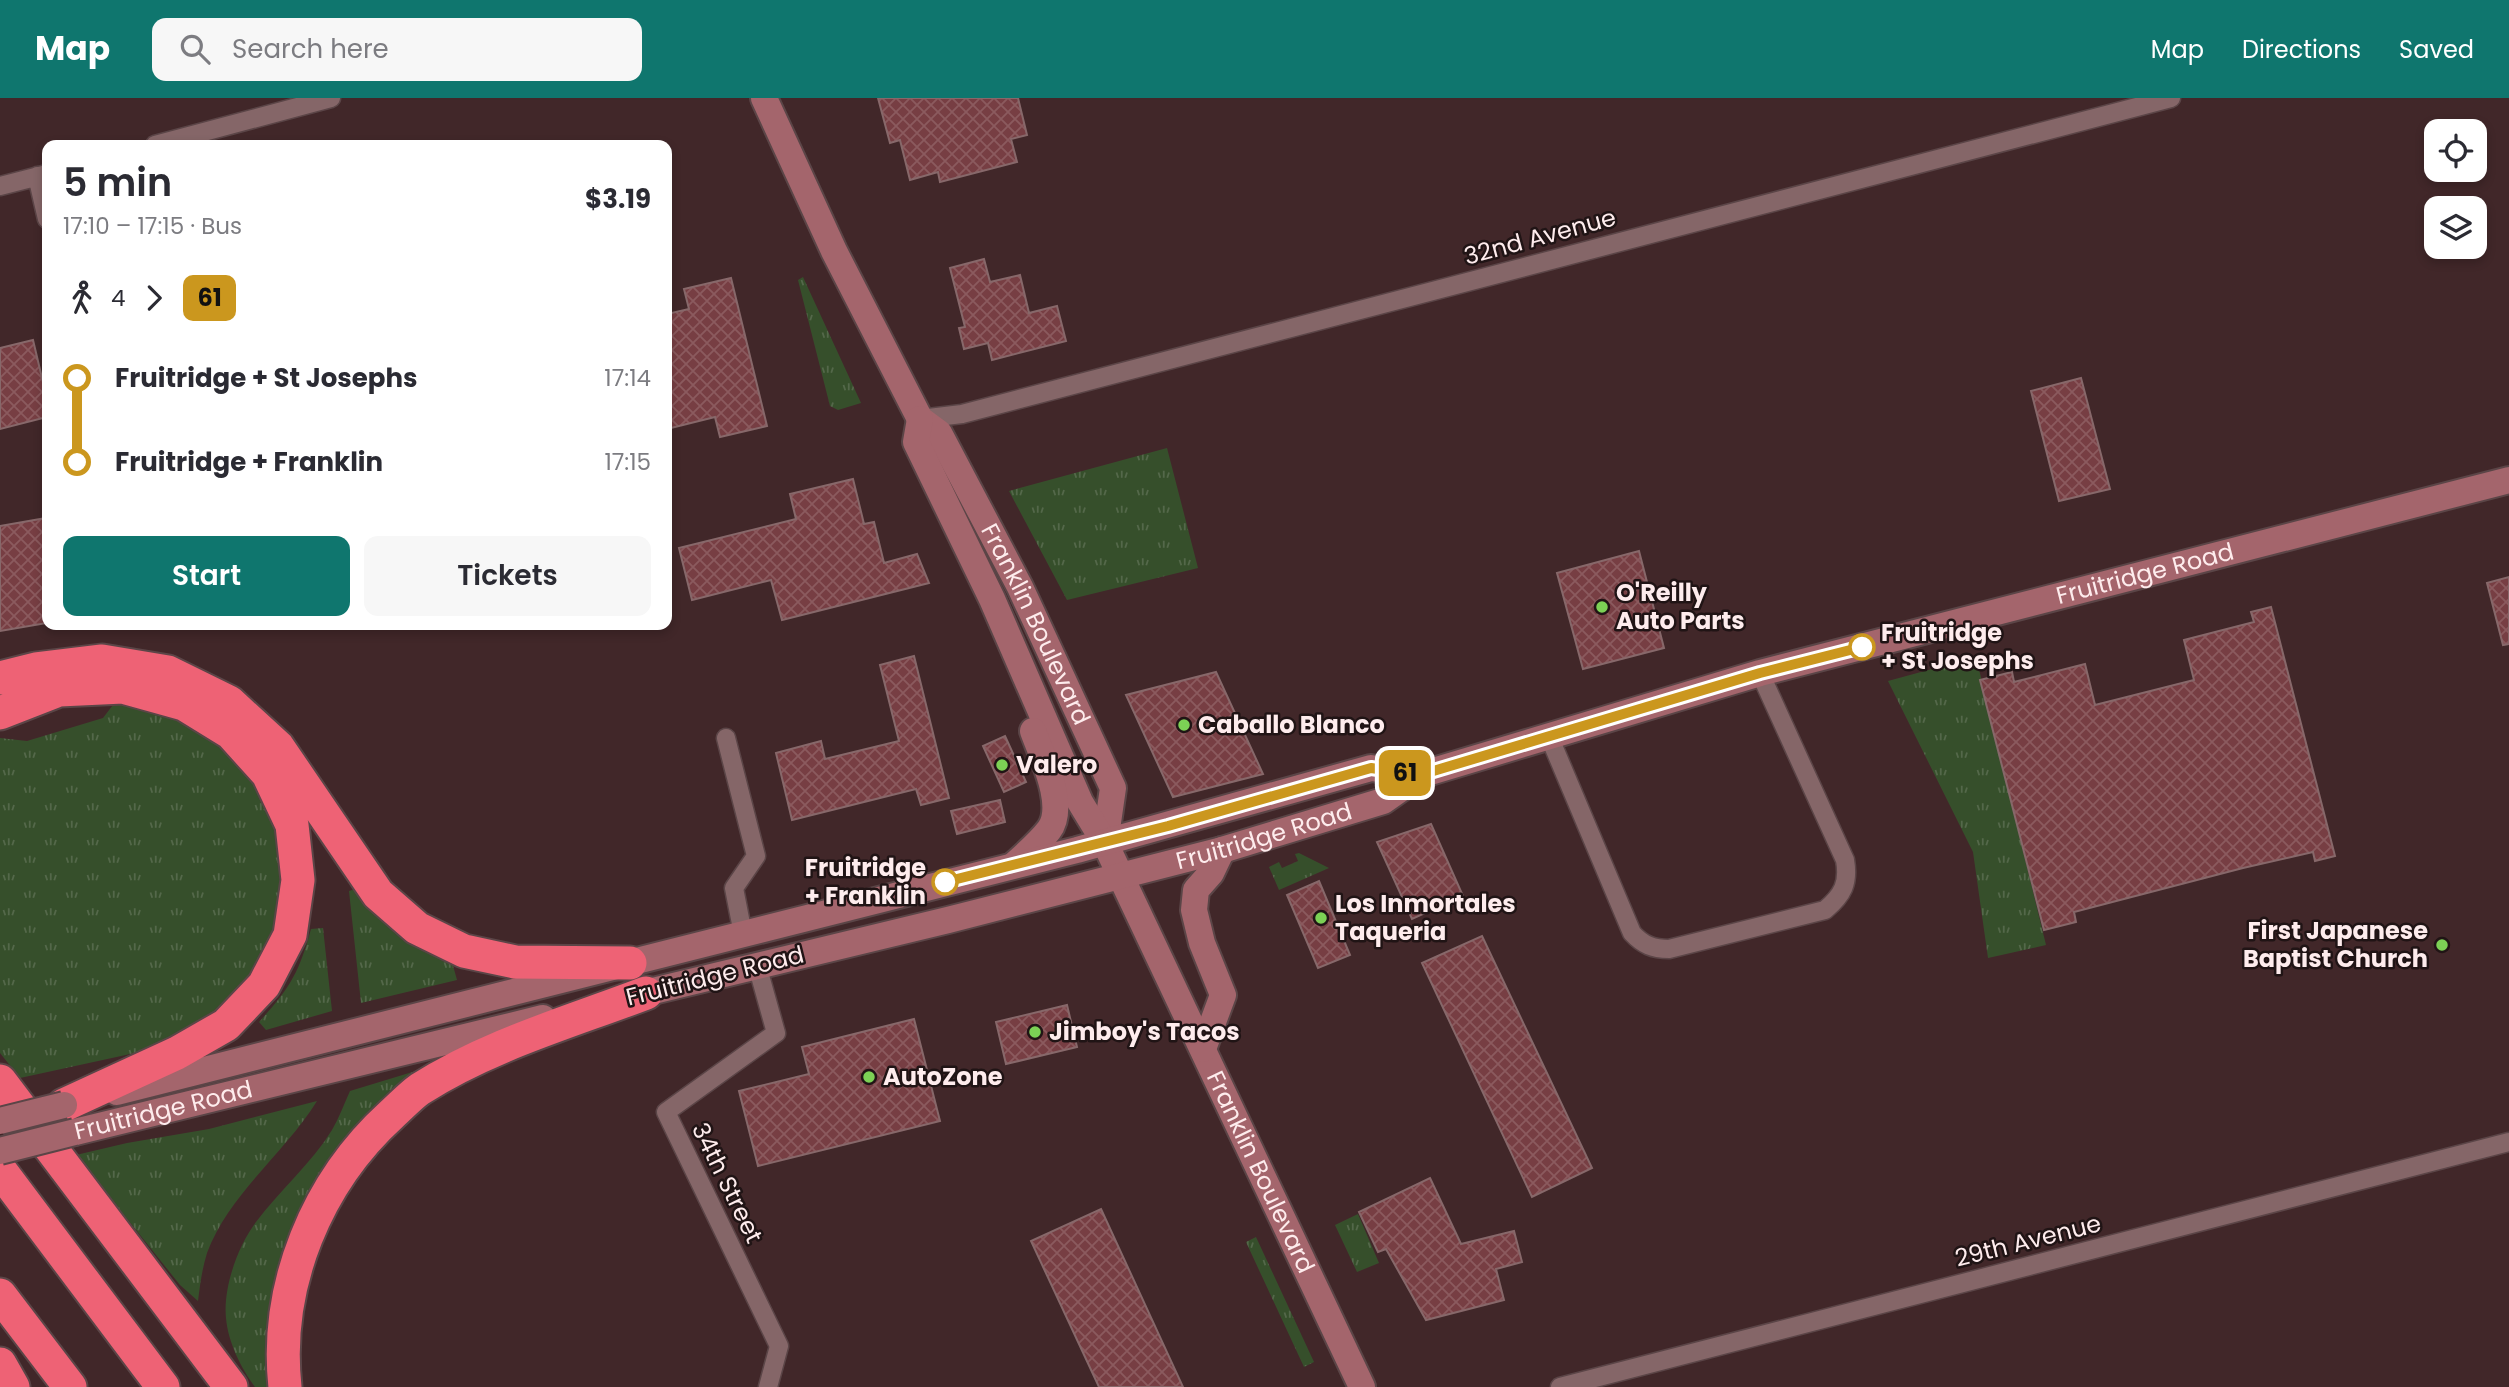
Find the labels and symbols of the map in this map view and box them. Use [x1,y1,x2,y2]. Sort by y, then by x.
street label: 32nd Avenue [1460,200,1620,273]
street label: Franklin Boulevard [973,518,1099,730]
street label: Fruitridge Road [2053,535,2237,612]
place label: O'Reilly Auto Parts [1616,576,1745,637]
marker: O'Reilly Auto Parts [1594,599,1610,615]
place label: Fruitridge + St Josephs [1881,616,2034,677]
marker: Fruitridge + St Josephs [1849,634,1875,660]
place label: Caballo Blanco [1198,708,1385,741]
marker: Caballo Blanco [1176,717,1192,733]
place label: Valero [1016,748,1097,781]
line badge: 61 [1374,750,1436,796]
marker: Valero [994,757,1010,773]
street label: Fruitridge Road [1172,794,1356,877]
place label: Fruitridge + Franklin [805,851,926,912]
marker: Fruitridge + Franklin [932,869,958,895]
place label: Los Inmortales Taqueria [1335,887,1516,948]
marker: Los Inmortales Taqueria [1313,910,1329,926]
place label: First Japanese Baptist Church [2243,914,2428,975]
street label: Fruitridge Road [623,937,807,1014]
marker: First Japanese Baptist Church [2434,937,2450,953]
place label: Jimboy's Tacos [1049,1015,1240,1048]
marker: Jimboy's Tacos [1027,1024,1043,1040]
place label: AutoZone [883,1060,1003,1093]
street label: Franklin Boulevard [1199,1065,1323,1278]
marker: AutoZone [861,1069,877,1085]
street label: Fruitridge Road [71,1072,256,1148]
street label: 34th Street [684,1117,771,1248]
street label: 29th Avenue [1951,1206,2104,1275]

